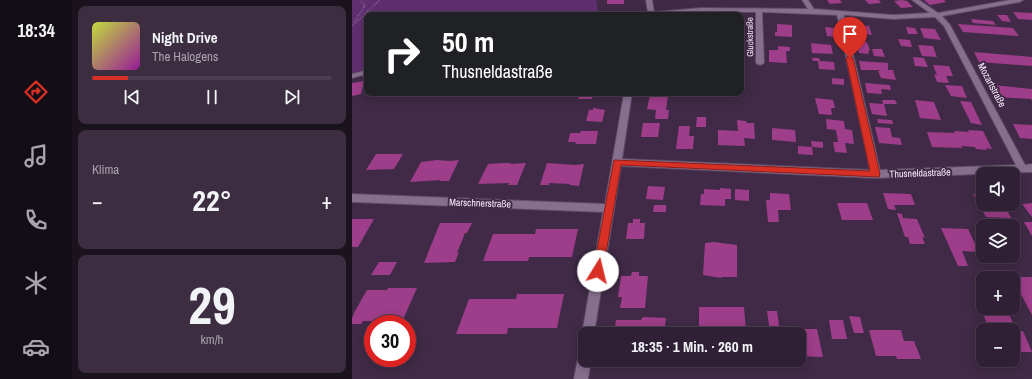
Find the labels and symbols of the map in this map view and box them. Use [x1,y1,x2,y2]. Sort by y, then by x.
street label: Gluckstraße [744,17,756,57]
pin [833,17,867,58]
street label: Mozartstraße [975,61,1009,110]
street label: Thusneldastraße [889,165,951,181]
street label: Marschnerstraße [449,195,512,211]
position arrow [577,250,619,292]
speed limit sign: 30 [364,315,416,367]

